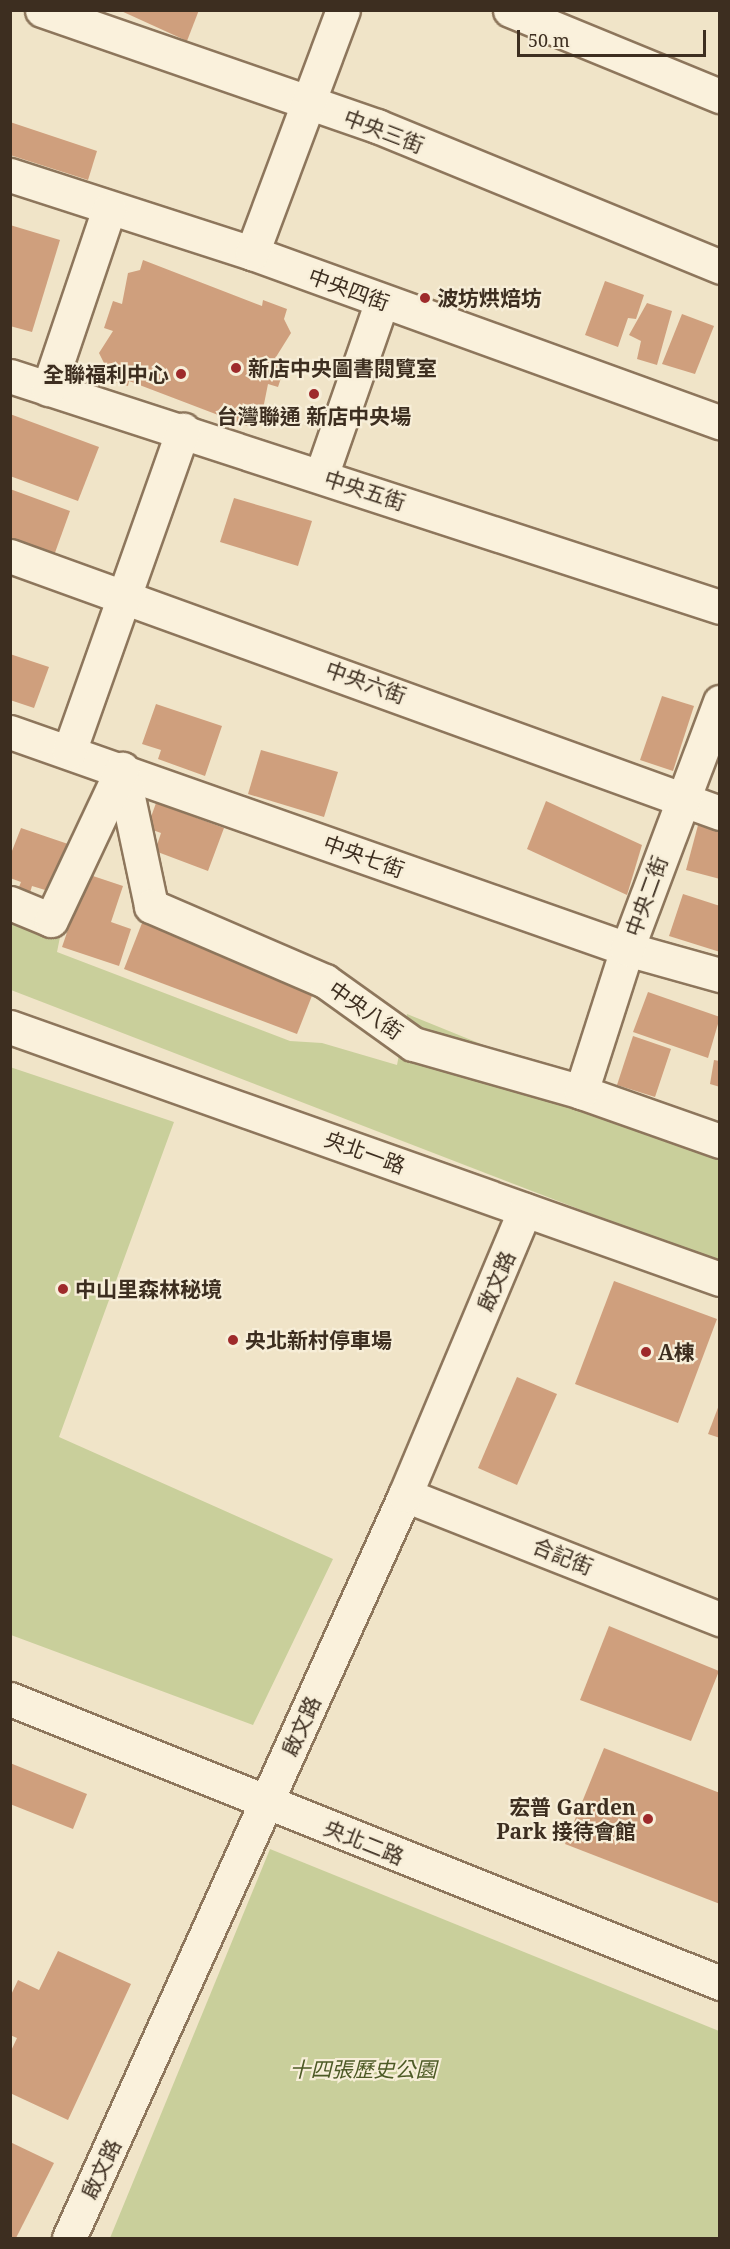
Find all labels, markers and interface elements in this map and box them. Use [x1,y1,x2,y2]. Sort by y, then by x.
scale bar [520,18,709,56]
text: 50 m [528,28,570,52]
street label: 中央三街 [340,104,428,158]
street label: 中央四街 [305,263,393,315]
place label: 波坊烘焙坊 [437,285,542,311]
marker: 波坊烘焙坊 [418,291,432,305]
place label: 新店中央圖書閱覽室 [248,355,437,381]
place label: 全聯福利中心 [43,361,169,387]
marker: 新店中央圖書閱覽室 [229,361,243,375]
marker: 全聯福利中心 [174,367,188,381]
marker: 台灣聯通 新店中央場 [307,387,321,401]
place label: 台灣聯通 新店中央場 [217,403,411,429]
street label: 中央五街 [321,465,409,515]
street label: 中央六街 [322,656,410,708]
street label: 中央七街 [320,830,408,882]
street label: 中央二街 [620,852,672,940]
street label: 中央八街 [324,976,408,1044]
street label: 央北一路 [321,1126,409,1178]
street label: 啟文路 [472,1247,520,1315]
place label: 中山里森林秘境 [75,1276,222,1302]
marker: 中山里森林秘境 [56,1282,70,1296]
place label: 央北新村停車場 [245,1327,392,1353]
marker: 央北新村停車場 [226,1333,240,1347]
place label: A棟 [658,1339,695,1365]
marker: A棟 [639,1345,653,1359]
street label: 合記街 [529,1533,597,1579]
street label: 啟文路 [277,1692,325,1760]
place label: 宏普 Garden Park 接待會館 [496,1794,636,1844]
marker: 宏普 Garden Park 接待會館 [641,1812,655,1826]
street label: 央北二路 [320,1815,408,1869]
park label: 十四張歷史公園 [290,2056,436,2082]
street label: 啟文路 [76,2135,126,2203]

